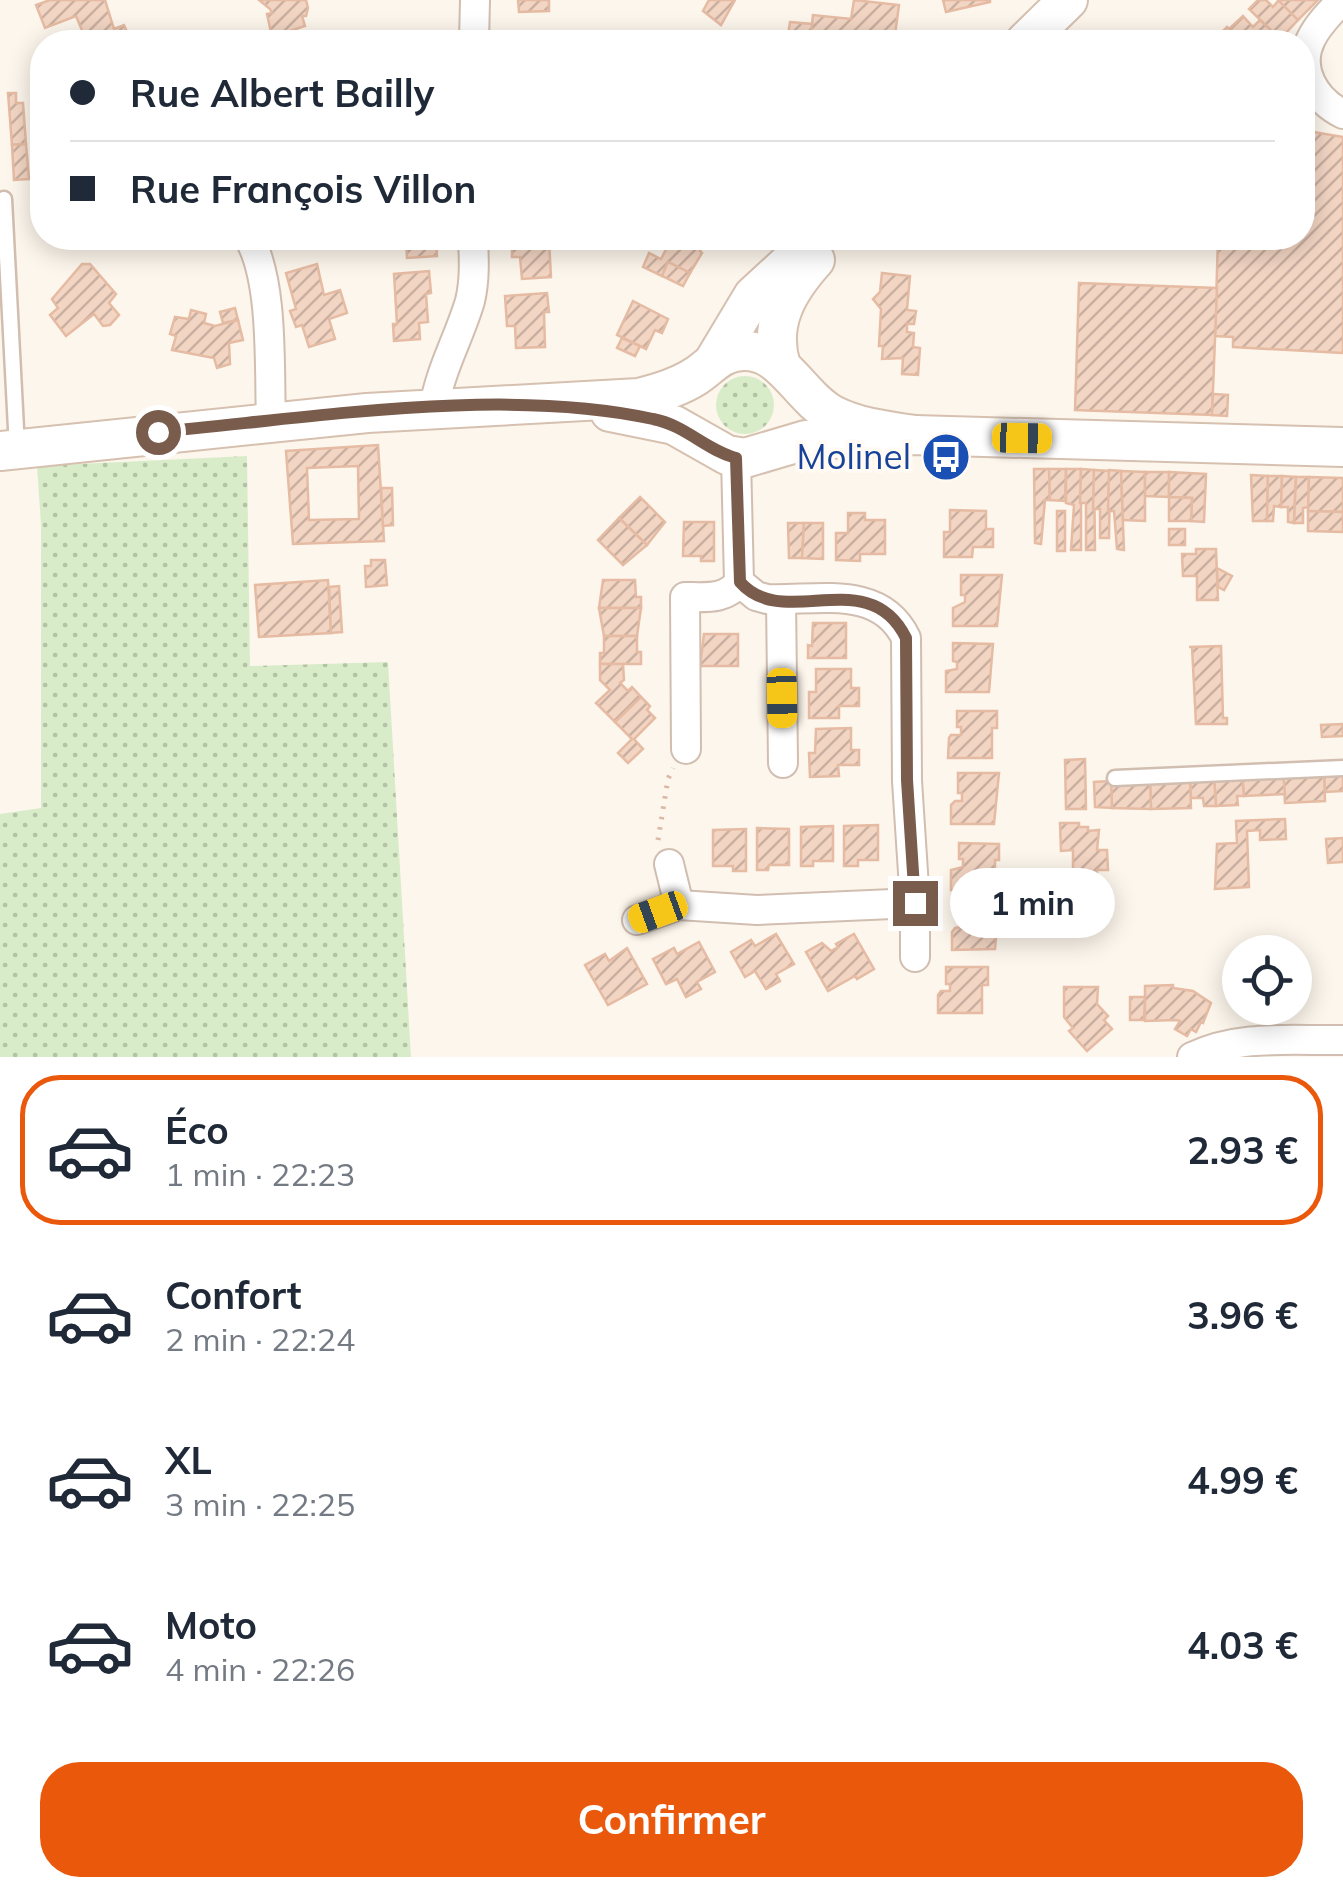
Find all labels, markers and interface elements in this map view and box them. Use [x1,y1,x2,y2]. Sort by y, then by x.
text: Rue Albert Bailly [130,69,434,117]
text: Rue François Villon [130,165,476,213]
route start [136,410,181,455]
car [992,422,1052,454]
bus stop icon: Molinel [920,431,972,483]
place label: Molinel [796,434,911,478]
car [766,668,798,728]
callout: 1 min [950,868,1115,938]
route end [893,881,938,926]
text: 1 min [990,883,1075,923]
car [625,888,691,936]
map controls [1222,935,1312,1025]
button: locate [1222,935,1312,1025]
icon: car [45,1105,135,1195]
text: Éco [165,1106,229,1154]
text: 2.93 € [1187,1126,1298,1174]
text: 1 min · 22:23 [165,1154,355,1194]
icon: car [45,1270,135,1360]
text: Confort [165,1271,302,1319]
text: 3.96 € [1187,1291,1298,1339]
text: 2 min · 22:24 [165,1319,355,1359]
icon: car [45,1435,135,1525]
text: XL [165,1436,212,1484]
text: 4.99 € [1187,1456,1298,1504]
text: 3 min · 22:25 [165,1484,355,1524]
icon: car [45,1600,135,1690]
text: Moto [165,1601,257,1649]
text: 4.03 € [1187,1621,1298,1669]
text: 4 min · 22:26 [165,1649,355,1689]
button: Confirmer [40,1762,1303,1877]

